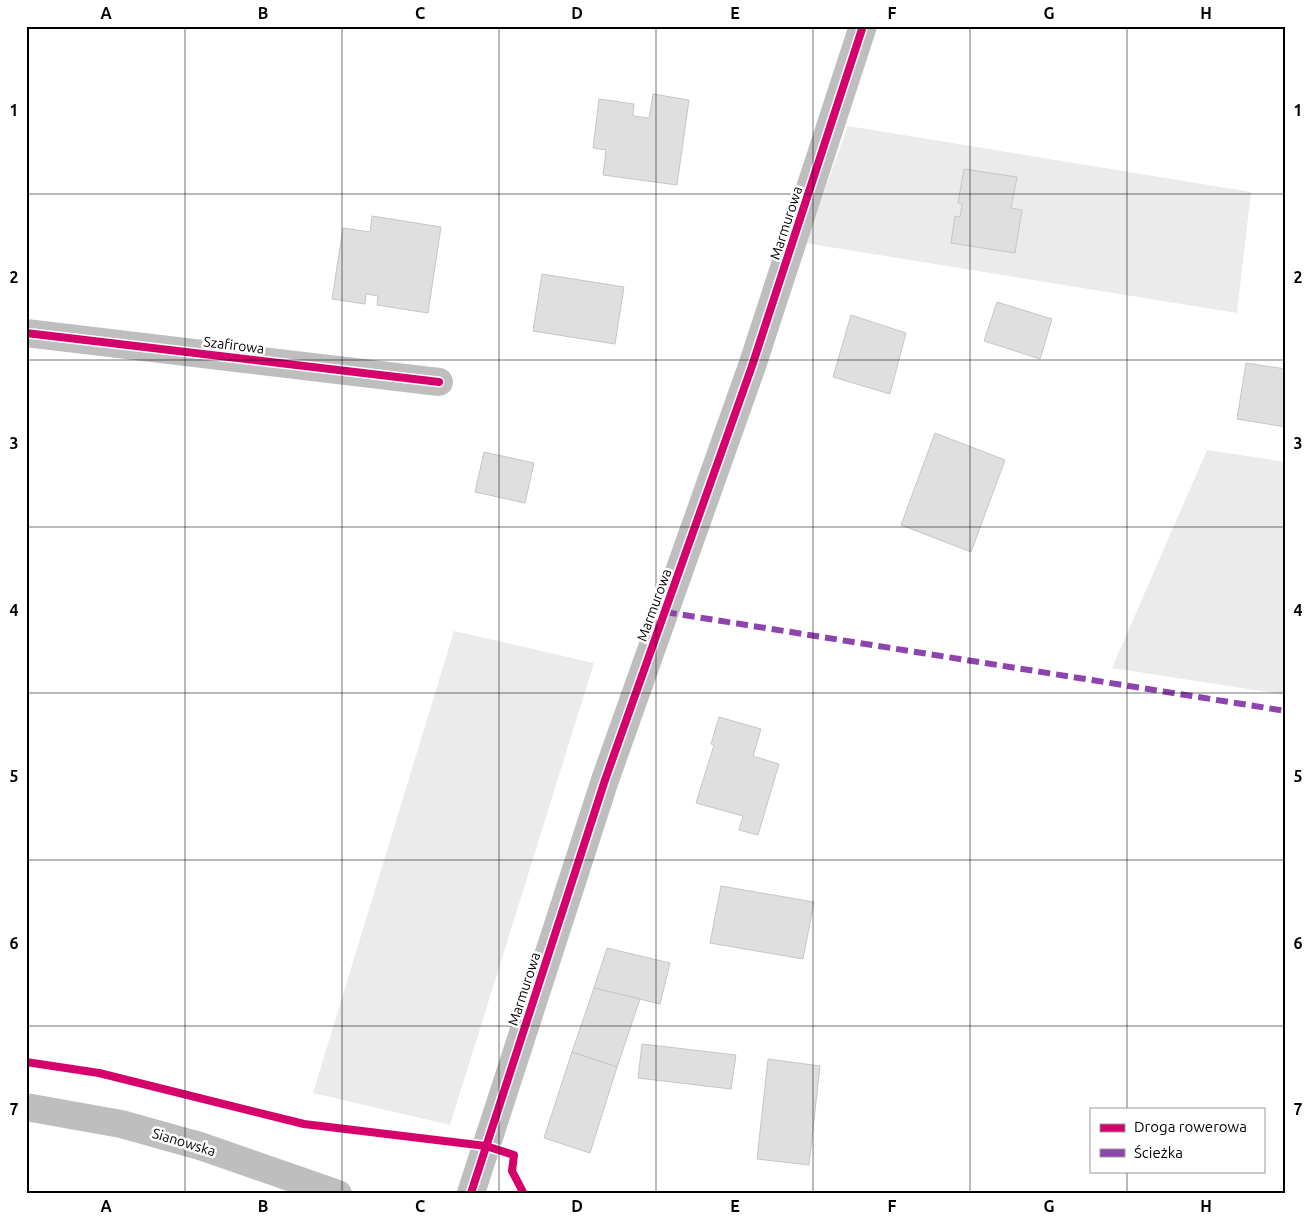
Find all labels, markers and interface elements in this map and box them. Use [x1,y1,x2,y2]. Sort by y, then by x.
text: A [100,4,112,22]
text: B [258,4,268,22]
text: C [415,4,425,22]
text: D [571,4,583,22]
text: E [730,4,740,22]
text: F [888,4,897,22]
text: G [1043,4,1055,22]
text: H [1200,4,1212,22]
text: 1 [9,101,19,119]
text: 1 [1293,101,1303,119]
street label: Marmurowa [767,184,805,262]
text: 2 [9,268,19,286]
text: 2 [1293,268,1303,286]
street label: Szafirowa [203,333,265,357]
text: 3 [9,434,19,452]
text: 3 [1293,434,1303,452]
street label: Marmurowa [633,566,675,644]
text: 4 [9,601,19,619]
text: 4 [1293,601,1303,619]
text: 5 [9,767,19,785]
text: 5 [1293,767,1303,785]
text: 6 [9,934,19,952]
text: 6 [1293,934,1303,952]
street label: Marmurowa [505,950,543,1028]
text: 7 [9,1100,19,1118]
text: 7 [1293,1100,1303,1118]
legend [1090,1108,1264,1172]
text: Droga rowerowa [1134,1118,1247,1135]
street label: Sianowska [150,1125,218,1159]
text: Ścieżka [1134,1144,1183,1161]
text: A [100,1197,112,1215]
text: B [258,1197,268,1215]
text: C [415,1197,425,1215]
text: D [571,1197,583,1215]
text: E [730,1197,740,1215]
text: F [888,1197,897,1215]
text: G [1043,1197,1055,1215]
text: H [1200,1197,1212,1215]

